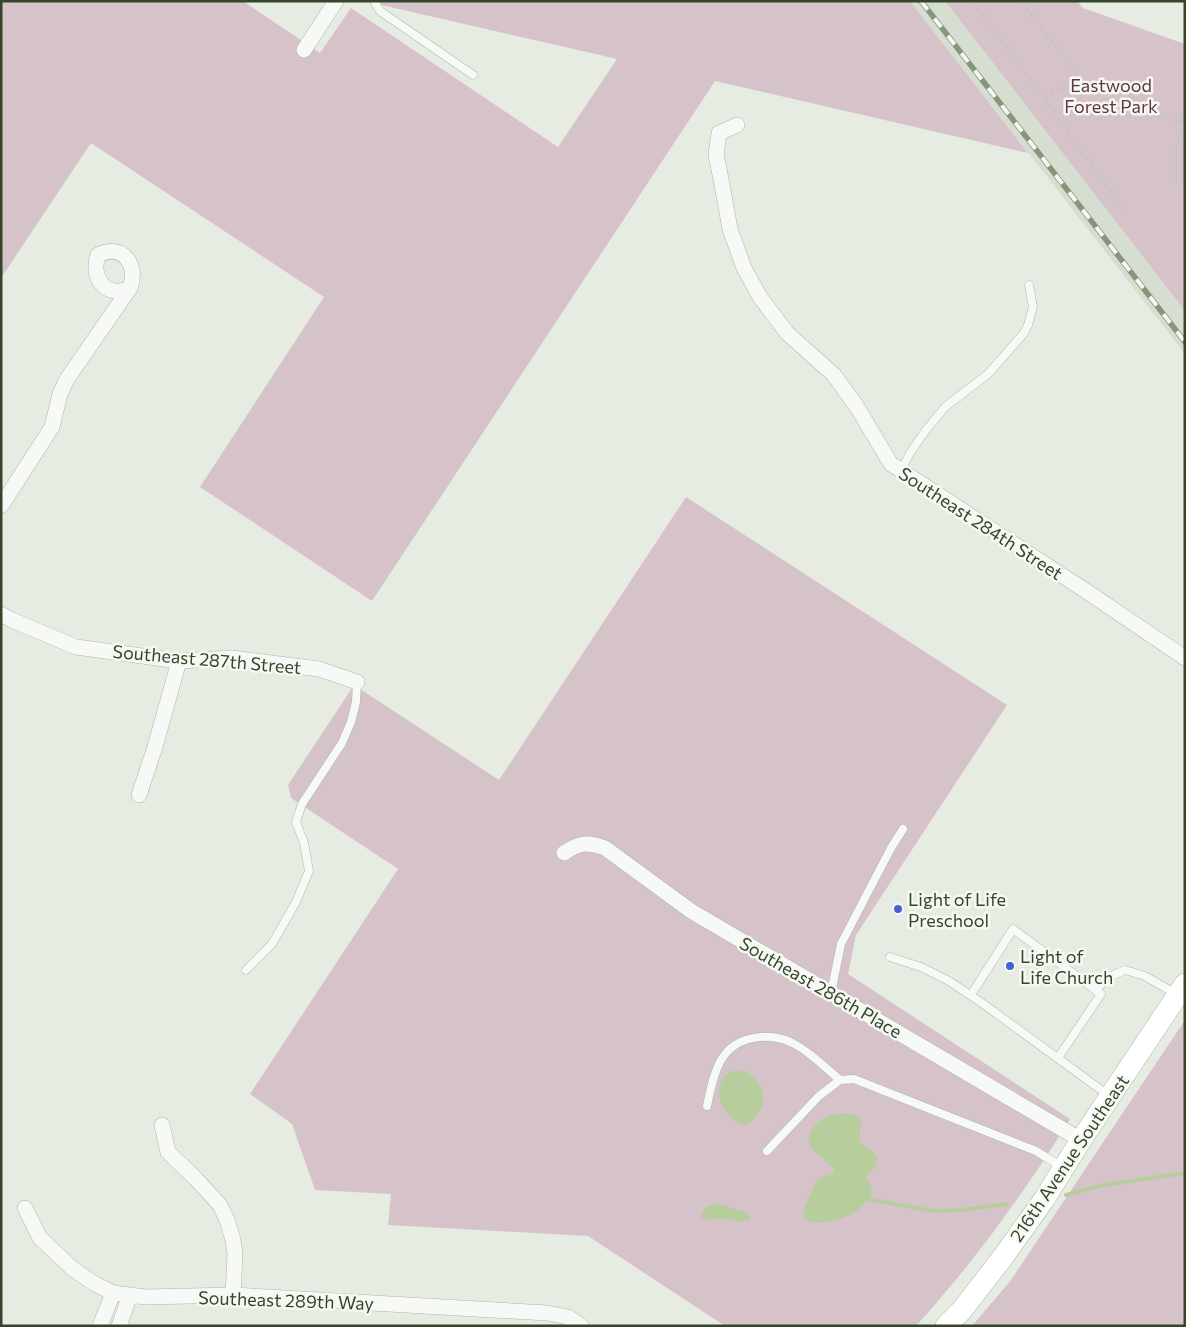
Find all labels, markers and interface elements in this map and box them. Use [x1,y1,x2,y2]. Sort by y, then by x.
park label: Eastwood Forest Park [1064,74,1158,117]
street label: Southeast 284th Street [895,462,1067,584]
street label: Southeast 287th Street [112,640,302,678]
place label: Light of Life Preschool [908,888,1006,931]
marker: Light of Life Preschool [892,903,904,915]
street label: Southeast 286th Place [736,932,906,1042]
place label: Light of Life Church [1020,945,1113,988]
marker: Light of Life Church [1004,960,1016,972]
street label: 216th Avenue Southeast [1005,1070,1133,1246]
street label: Southeast 289th Way [198,1286,374,1314]

